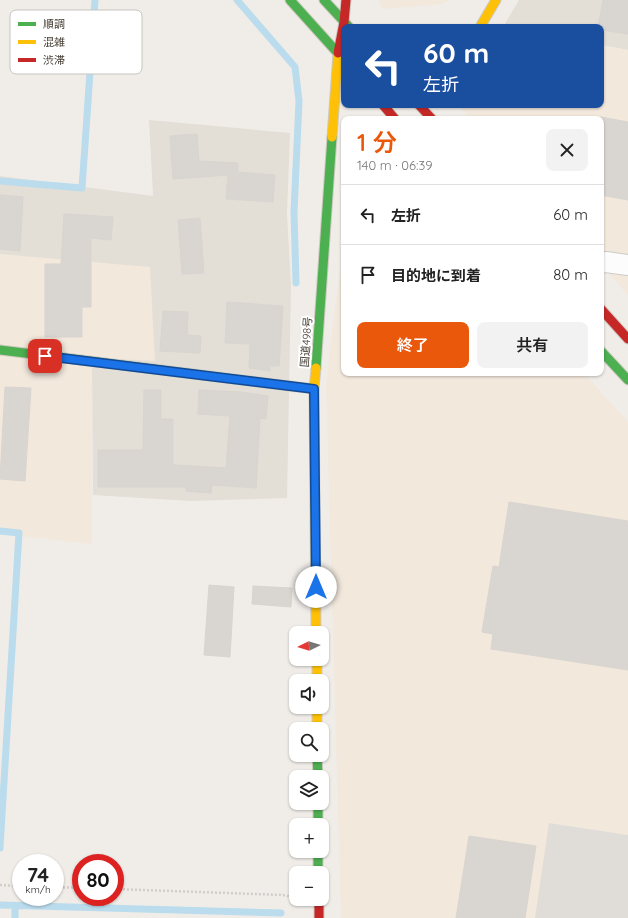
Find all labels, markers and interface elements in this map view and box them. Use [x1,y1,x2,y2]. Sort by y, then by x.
legend [10,10,142,74]
text: 順調 [43,17,65,31]
text: 混雑 [43,35,65,49]
text: 60 m [423,35,489,70]
icon: left [357,40,409,92]
text: 渋滞 [43,53,65,67]
text: 左折 [423,73,459,96]
text: 1 分 [357,127,397,157]
button: close [546,129,588,171]
text: 140 m · 06:39 [357,157,432,173]
icon: left [357,204,379,226]
text: 60 m [553,205,588,224]
text: 左折 [391,206,421,225]
icon: arrive [357,264,379,286]
text: 80 m [553,265,588,284]
text: 目的地に到着 [391,266,481,285]
street label: 国道498号 [297,316,315,368]
button: 終了 [357,322,469,368]
button: 共有 [477,322,588,368]
pin [28,339,62,373]
icon: arrive [34,345,56,367]
position arrow [295,566,337,608]
north arrow [289,626,329,666]
map controls [289,626,329,906]
button: sound [289,674,329,714]
button: search [289,722,329,762]
button: layers [289,770,329,810]
button: + [289,818,329,858]
speed limit sign: 80 [72,854,124,906]
text: 74 [27,862,49,887]
button: − [289,866,329,906]
text: km/h [25,883,51,896]

